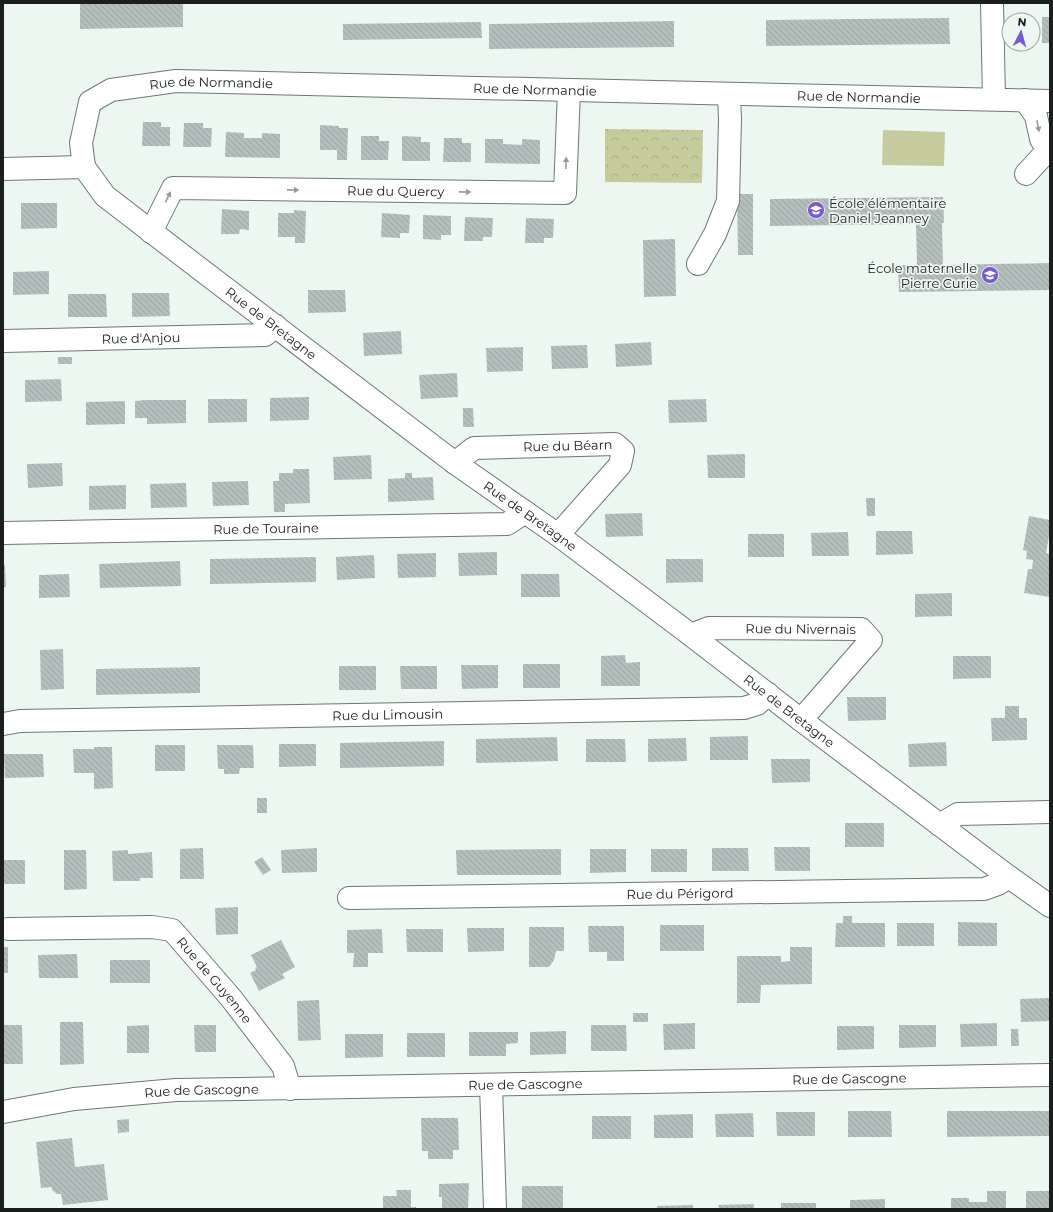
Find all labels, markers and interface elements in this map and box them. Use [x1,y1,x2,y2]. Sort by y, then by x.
north arrow [1001,12,1041,52]
text: N [1017,15,1027,29]
street label: Rue de Normandie [148,73,273,93]
street label: Rue de Normandie [473,80,597,99]
street label: Rue de Normandie [797,87,921,106]
one-way arrow [1035,120,1041,132]
one-way arrow [563,157,570,169]
street label: Rue du Quercy [347,182,445,199]
one-way arrow [287,187,300,193]
one-way arrow [459,189,472,195]
one-way arrow [165,191,172,202]
place label: École élémentaire Daniel Jeanney [829,195,947,226]
school or university icon: École élémentaire Daniel Jeanney [806,200,826,220]
place label: École maternelle Pierre Curie [867,260,977,291]
school or university icon: École maternelle Pierre Curie [980,265,1000,285]
street label: Rue de Bretagne [222,283,320,363]
street label: Rue d'Anjou [101,329,181,347]
street label: Rue du Béarn [523,436,613,455]
street label: Rue de Bretagne [480,477,580,554]
street label: Rue de Touraine [213,519,319,537]
street label: Rue du Nivernais [745,620,856,637]
street label: Rue de Bretagne [740,671,838,751]
street label: Rue du Limousin [332,705,443,723]
street label: Rue du Périgord [626,885,734,902]
street label: Rue de Guyenne [174,933,256,1027]
street label: Rue de Gascogne [792,1069,907,1087]
street label: Rue de Gascogne [468,1075,583,1093]
street label: Rue de Gascogne [144,1081,259,1101]

